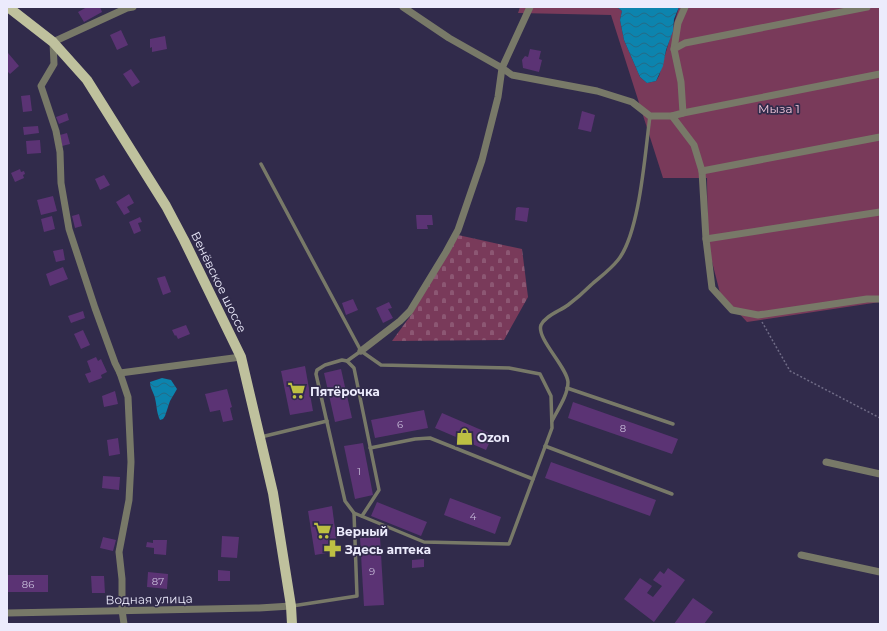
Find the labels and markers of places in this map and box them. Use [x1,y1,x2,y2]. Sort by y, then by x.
supermarket icon: Пятёрочка [287,381,307,401]
place label: Пятёрочка [310,384,380,399]
shop icon: Ozon [454,427,474,447]
place label: Ozon [477,430,510,445]
supermarket icon: Верный [313,521,333,541]
place label: Верный [336,524,388,539]
pharmacy icon: Здесь аптека [322,539,342,559]
place label: Здесь аптека [344,542,431,557]

